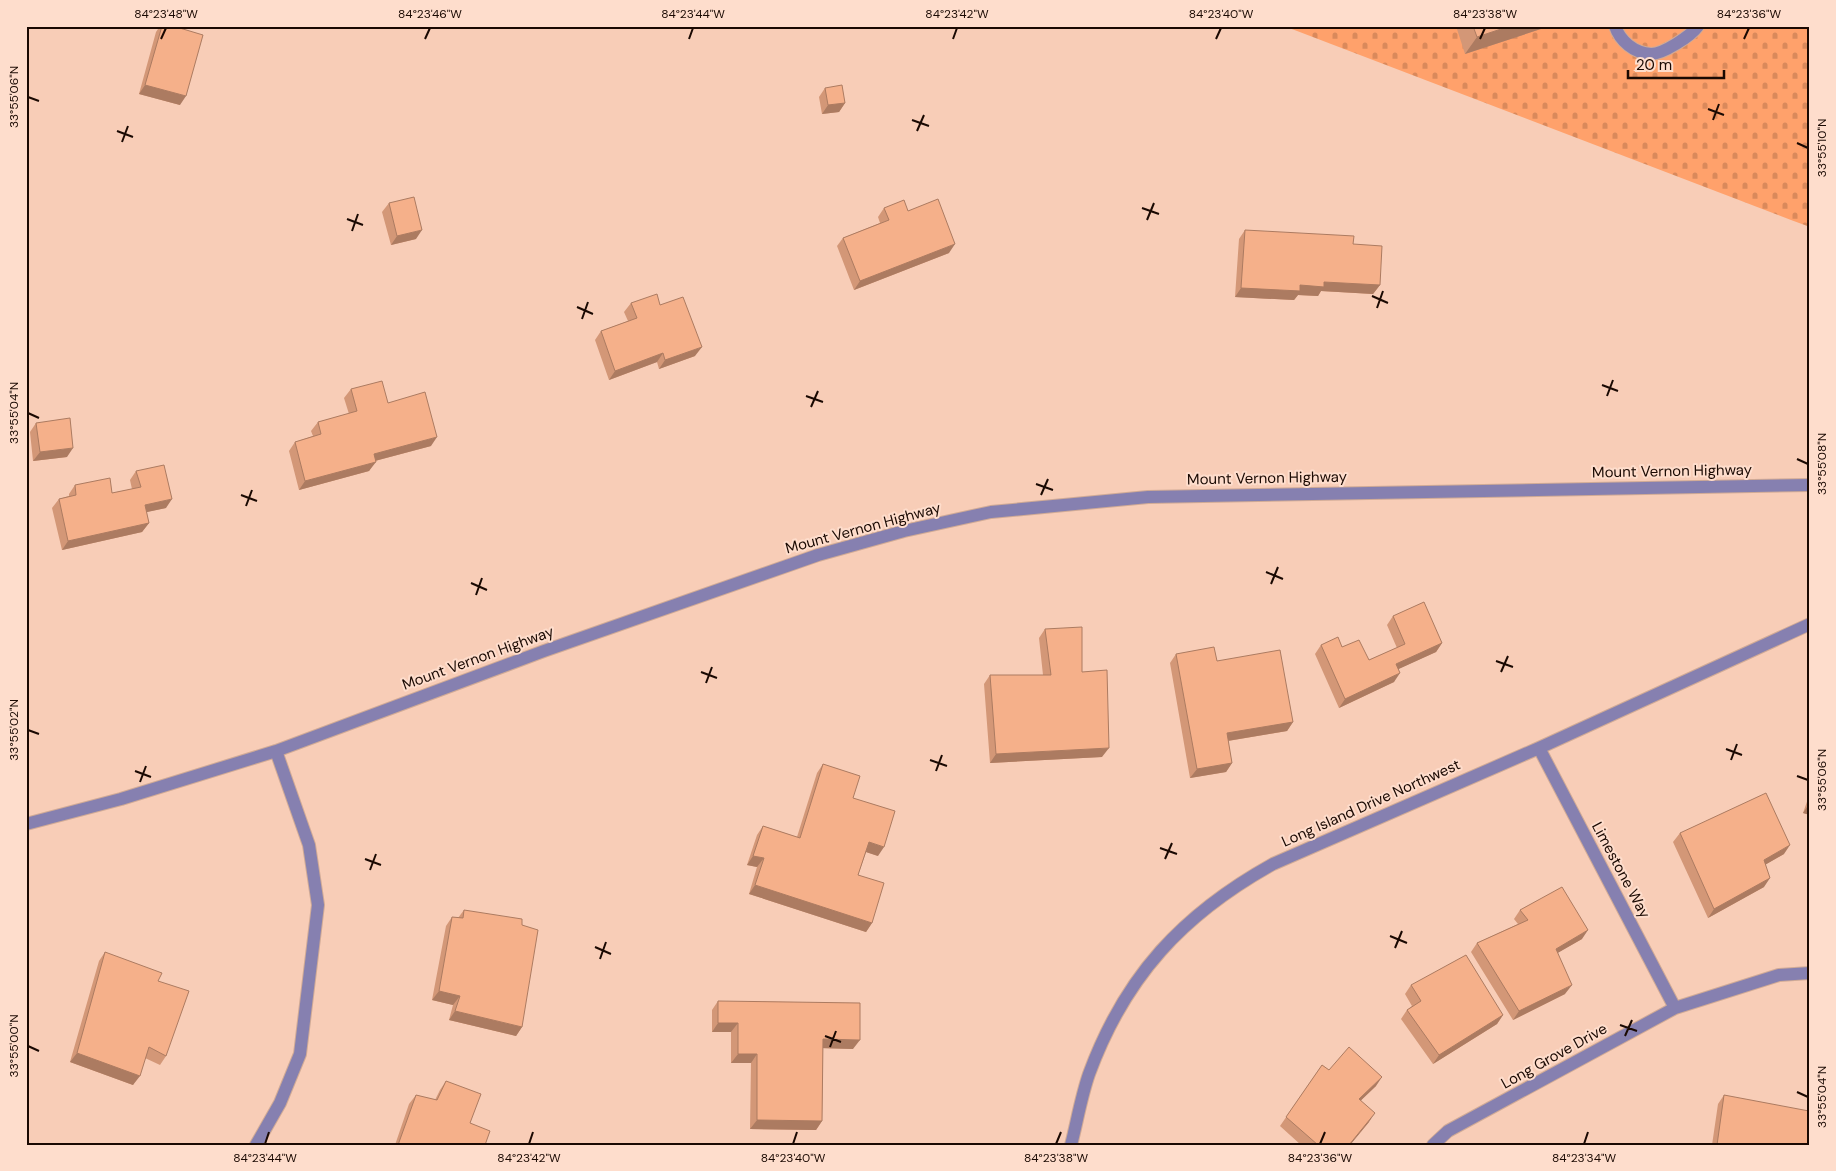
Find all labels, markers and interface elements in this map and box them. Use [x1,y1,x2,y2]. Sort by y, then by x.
text: 84°23'48"W [134,6,198,22]
text: 84°23'46"W [398,6,462,22]
text: 84°23'44"W [661,6,725,22]
text: 84°23'42"W [925,6,989,22]
text: 84°23'40"W [1189,6,1254,22]
text: 84°23'38"W [1453,6,1517,22]
text: 84°23'36"W [1717,6,1782,22]
scale bar [1628,48,1725,80]
text: 20 m [1636,55,1672,75]
text: 33°55'06"N [6,66,22,128]
text: 33°55'10"N [1814,119,1830,177]
text: 33°55'04"N [6,382,22,444]
text: 33°55'08"N [1814,433,1830,495]
street label: Mount Vernon Highway [1592,460,1753,482]
street label: Mount Vernon Highway [1187,467,1348,489]
street label: Mount Vernon Highway [783,497,944,558]
street label: Mount Vernon Highway [399,621,557,695]
text: 33°55'02"N [6,699,22,761]
text: 33°55'06"N [1814,749,1830,811]
street label: Long Island Drive Northwest [1279,754,1464,852]
street label: Limestone Way [1587,818,1655,922]
text: 33°55'00"N [6,1015,22,1077]
street label: Long Grove Drive [1497,1019,1611,1093]
text: 33°55'04"N [1814,1066,1830,1128]
text: 84°23'44"W [233,1150,297,1166]
text: 84°23'42"W [497,1150,561,1166]
text: 84°23'40"W [761,1150,826,1166]
text: 84°23'38"W [1024,1150,1088,1166]
text: 84°23'36"W [1288,1150,1353,1166]
text: 84°23'34"W [1552,1150,1616,1166]

